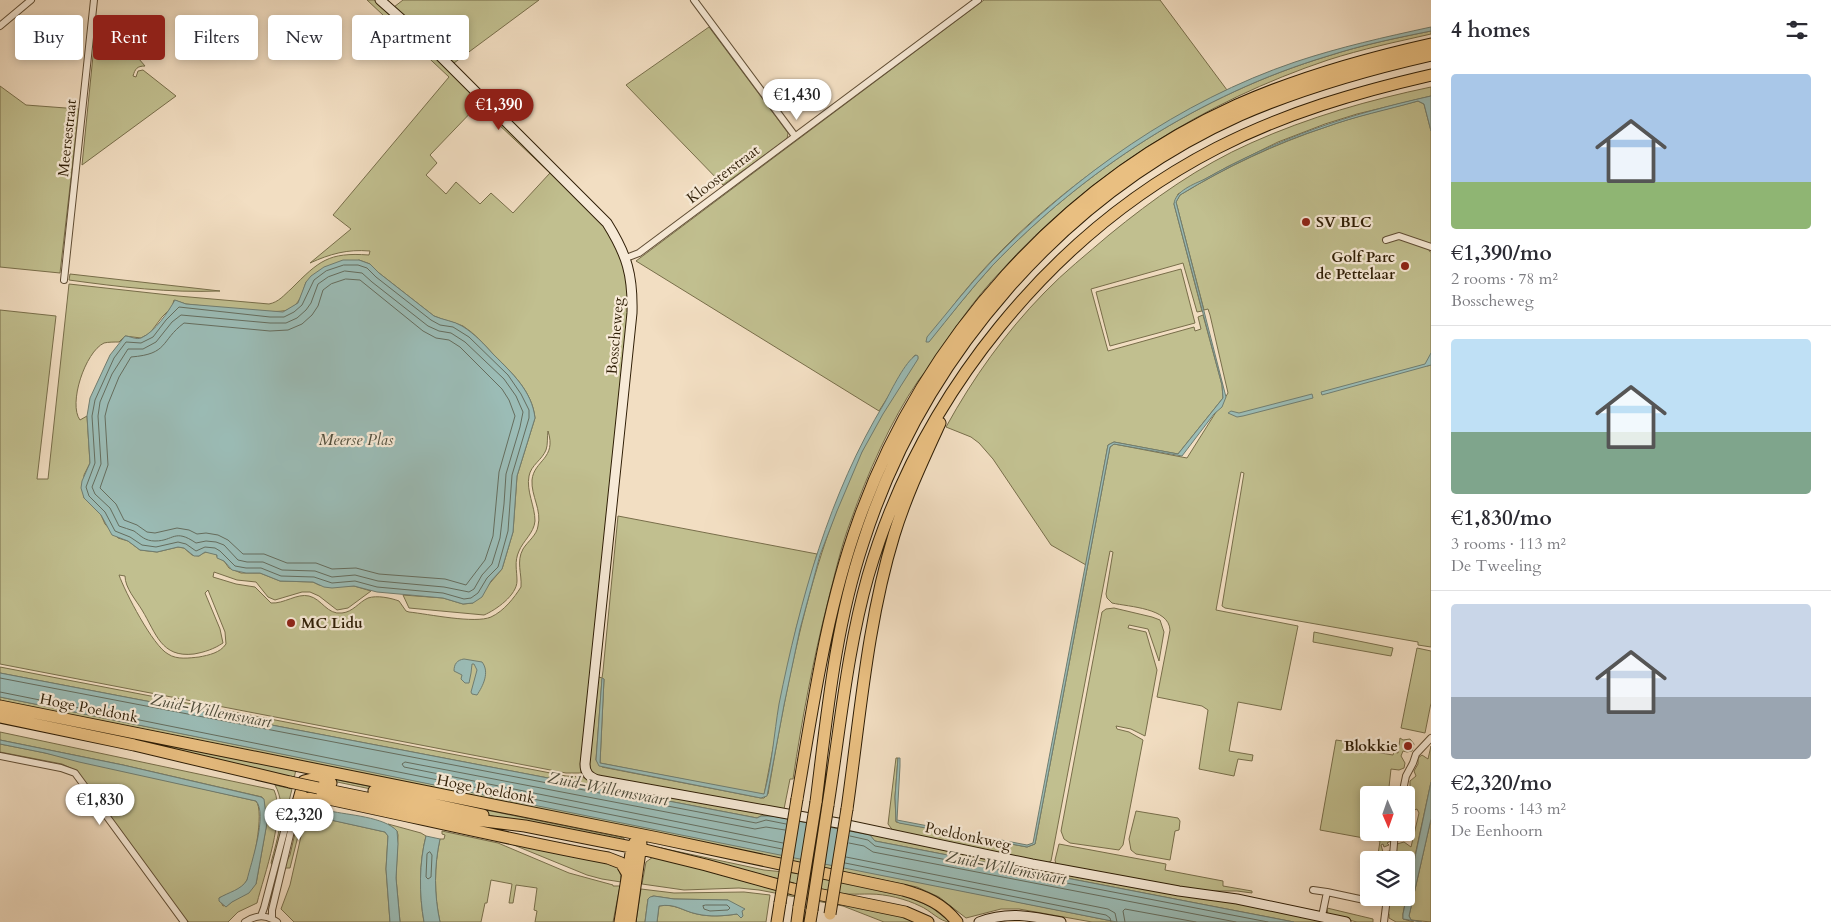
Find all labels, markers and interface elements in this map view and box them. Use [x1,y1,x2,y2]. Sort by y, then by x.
chip: Buy [15,15,83,60]
chip: Rent [93,15,165,60]
chip: Filters [175,15,258,60]
chip: New [268,15,342,60]
chip: Apartment [352,15,469,60]
text: 4 homes [1451,16,1530,45]
icon: filters [1783,16,1811,44]
pin: €1,430 [756,78,838,121]
text: €1,430 [774,84,821,106]
pin: €1,390 [458,88,540,131]
text: €1,390 [476,94,523,116]
street label: Meersestraat [53,98,81,178]
icon: home [1586,106,1676,196]
street label: Kloosterstraat [683,140,764,208]
place label: SV BLC [1316,212,1372,232]
marker: SV BLC [1300,216,1312,228]
text: €1,390/mo [1451,239,1552,268]
place label: Golf Parc de Pettelaar [1316,247,1396,284]
marker: Golf Parc de Pettelaar [1399,260,1411,272]
text: 2 rooms · 78 m² [1451,268,1558,290]
text: Bosscheweg [1451,290,1534,312]
street label: Bosscheweg [602,296,628,375]
icon: home [1586,372,1676,462]
water label: Meerse Plas [319,429,394,451]
text: €1,830/mo [1451,504,1552,533]
text: 3 rooms · 113 m² [1451,533,1566,555]
text: De Tweeling [1451,555,1541,577]
place label: MC Lidu [301,613,363,633]
marker: MC Lidu [285,617,297,629]
icon: home [1586,637,1676,727]
street label: Hoge Poeldonk [38,689,140,727]
water label: Zuid-Willemsvaart [149,689,274,734]
place label: Blokkie [1344,736,1398,756]
marker: Blokkie [1402,740,1414,752]
water label: Zuid-Willemsvaart [546,767,671,812]
text: €2,320/mo [1451,769,1552,798]
street label: Hoge Poeldonk [435,770,537,808]
pin: €1,830 [59,784,141,826]
north arrow [1360,786,1415,841]
map controls [1360,786,1415,906]
text: €1,830 [77,789,124,811]
pin: €2,320 [258,798,340,841]
text: 5 rooms · 143 m² [1451,798,1566,820]
text: €2,320 [276,804,323,826]
street label: Poeldonkweg [923,817,1013,855]
text: De Eenhoorn [1451,820,1543,842]
water label: Zuid-Willemsvaart [944,846,1069,891]
button: layers [1360,851,1415,906]

